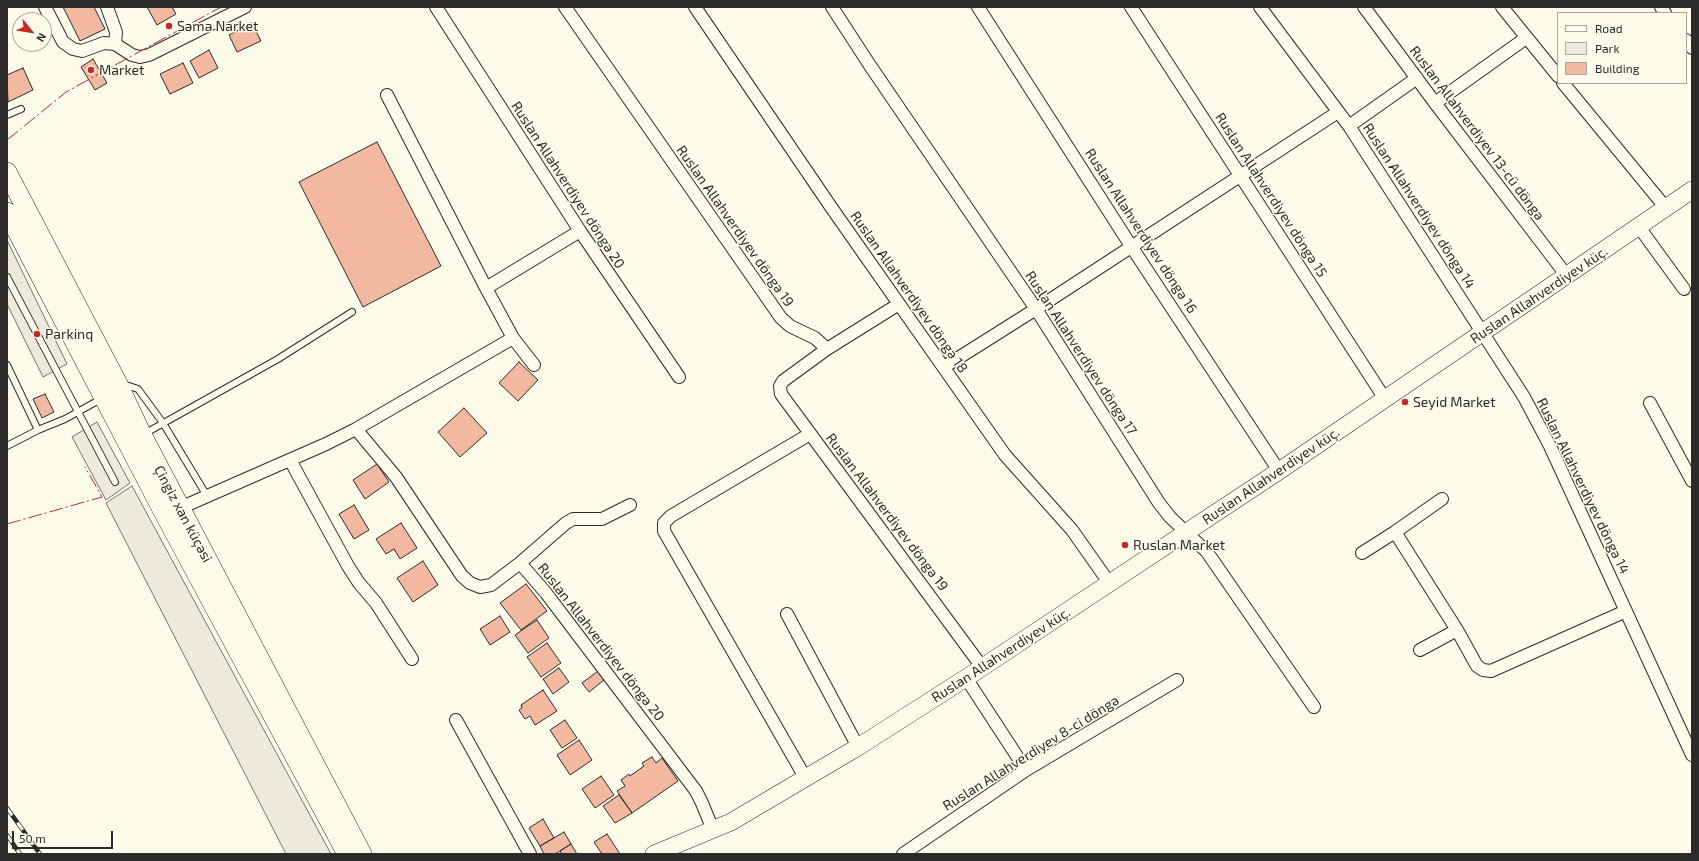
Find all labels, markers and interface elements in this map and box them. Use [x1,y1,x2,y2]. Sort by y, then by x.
north arrow [12,12,52,52]
legend [1557,12,1687,84]
place label: Səma Narket [177,18,258,34]
marker: Səma Narket [164,21,174,31]
text: Road [1595,21,1623,35]
text: N [34,31,50,44]
text: Park [1595,41,1620,55]
street label: Ruslan Allahverdiyev 13-cü döngə [1406,43,1548,223]
text: Building [1595,61,1639,75]
place label: Market [99,62,144,78]
marker: Market [86,65,96,75]
street label: Ruslan Allahverdiyev döngə 20 [508,98,628,272]
street label: Ruslan Allahverdiyev döngə 15 [1212,110,1330,280]
street label: Ruslan Allahverdiyev döngə 14 [1359,120,1479,292]
street label: Ruslan Allahverdiyev döngə 19 [673,142,797,310]
street label: Ruslan Allahverdiyev döngə 16 [1081,145,1201,317]
street label: Ruslan Allahverdiyev döngə 18 [847,208,971,376]
street label: Ruslan Allahverdiyev küç. [1467,243,1611,347]
street label: Ruslan Allahverdiyev döngə 17 [1022,268,1140,438]
place label: Parkinq [45,326,93,342]
marker: Parkinq [32,329,42,339]
place label: Seyid Market [1413,394,1496,410]
street label: Ruslan Allahverdiyev döngə 14 [1533,395,1633,577]
marker: Seyid Market [1400,397,1410,407]
street label: Ruslan Allahverdiyev küç. [1199,424,1343,528]
street label: Ruslan Allahverdiyev döngə 19 [822,430,952,594]
street label: Çingiz xan küçəsi [150,463,216,565]
place label: Ruslan Market [1133,537,1225,553]
marker: Ruslan Market [1120,540,1130,550]
street label: Ruslan Allahverdiyev döngə 20 [534,560,668,724]
street label: Ruslan Allahverdiyev küç. [928,604,1074,706]
street label: Ruslan Allahverdiyev 8-ci döngə [940,692,1122,814]
scale bar [14,823,115,849]
text: 50 m [19,831,46,845]

